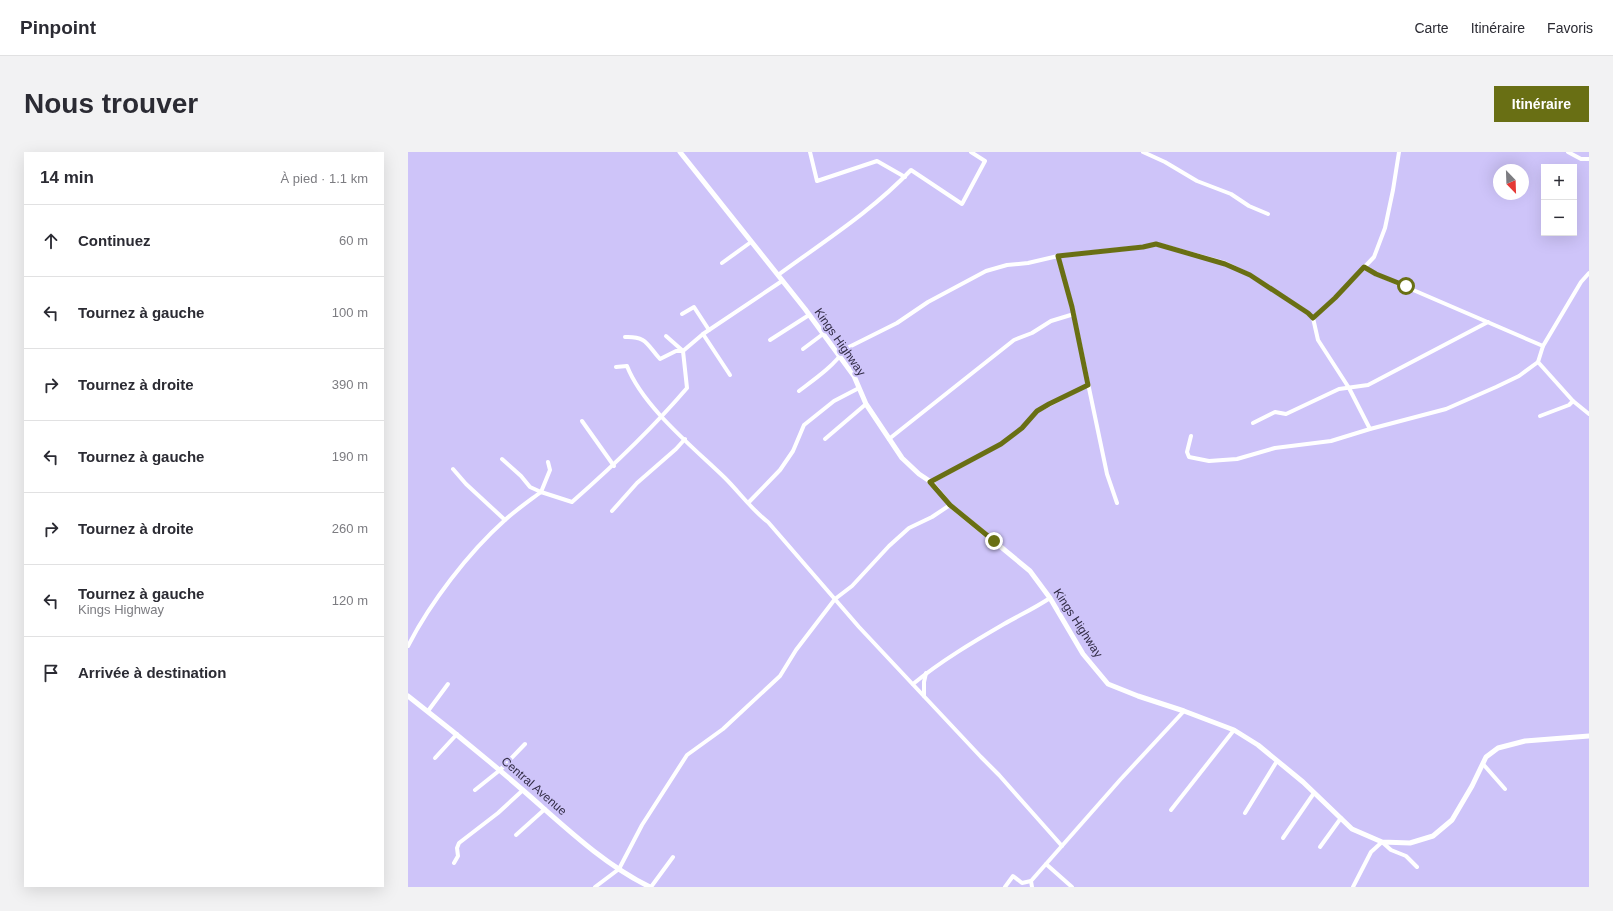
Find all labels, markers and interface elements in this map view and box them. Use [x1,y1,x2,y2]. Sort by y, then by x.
text: Pinpoint [20,17,96,38]
text: Carte [1414,20,1449,36]
text: Itinéraire [1471,20,1525,36]
text: Favoris [1547,20,1593,36]
button: Itinéraire [1494,86,1589,122]
text: Nous trouver [24,88,198,119]
north arrow [1493,164,1529,200]
map controls [1541,164,1577,236]
button: + [1541,164,1577,200]
text: 14 min [40,168,94,187]
text: À pied · 1.1 km [281,171,368,186]
button: − [1541,200,1577,236]
icon: ahead [40,230,62,252]
text: Continuez [78,232,151,249]
text: 60 m [339,233,368,248]
route start [1397,277,1415,295]
icon: left [40,302,62,324]
text: Tournez à gauche [78,304,204,321]
text: 100 m [332,305,368,320]
street label: Kings Highway [812,305,868,379]
icon: right [40,374,62,396]
text: Tournez à droite [78,376,194,393]
text: 390 m [332,377,368,392]
icon: left [40,446,62,468]
text: Tournez à gauche [78,448,204,465]
text: 190 m [332,449,368,464]
icon: right [40,518,62,540]
text: Tournez à droite [78,520,194,537]
text: 260 m [332,521,368,536]
route end [985,532,1003,550]
text: Tournez à gauche [78,585,204,602]
street label: Kings Highway [1051,586,1105,660]
icon: left [40,590,62,612]
text: 120 m [332,593,368,608]
text: Kings Highway [78,602,164,617]
icon: arrive [40,662,62,684]
text: Arrivée à destination [78,664,226,681]
street label: Central Avenue [499,754,570,818]

